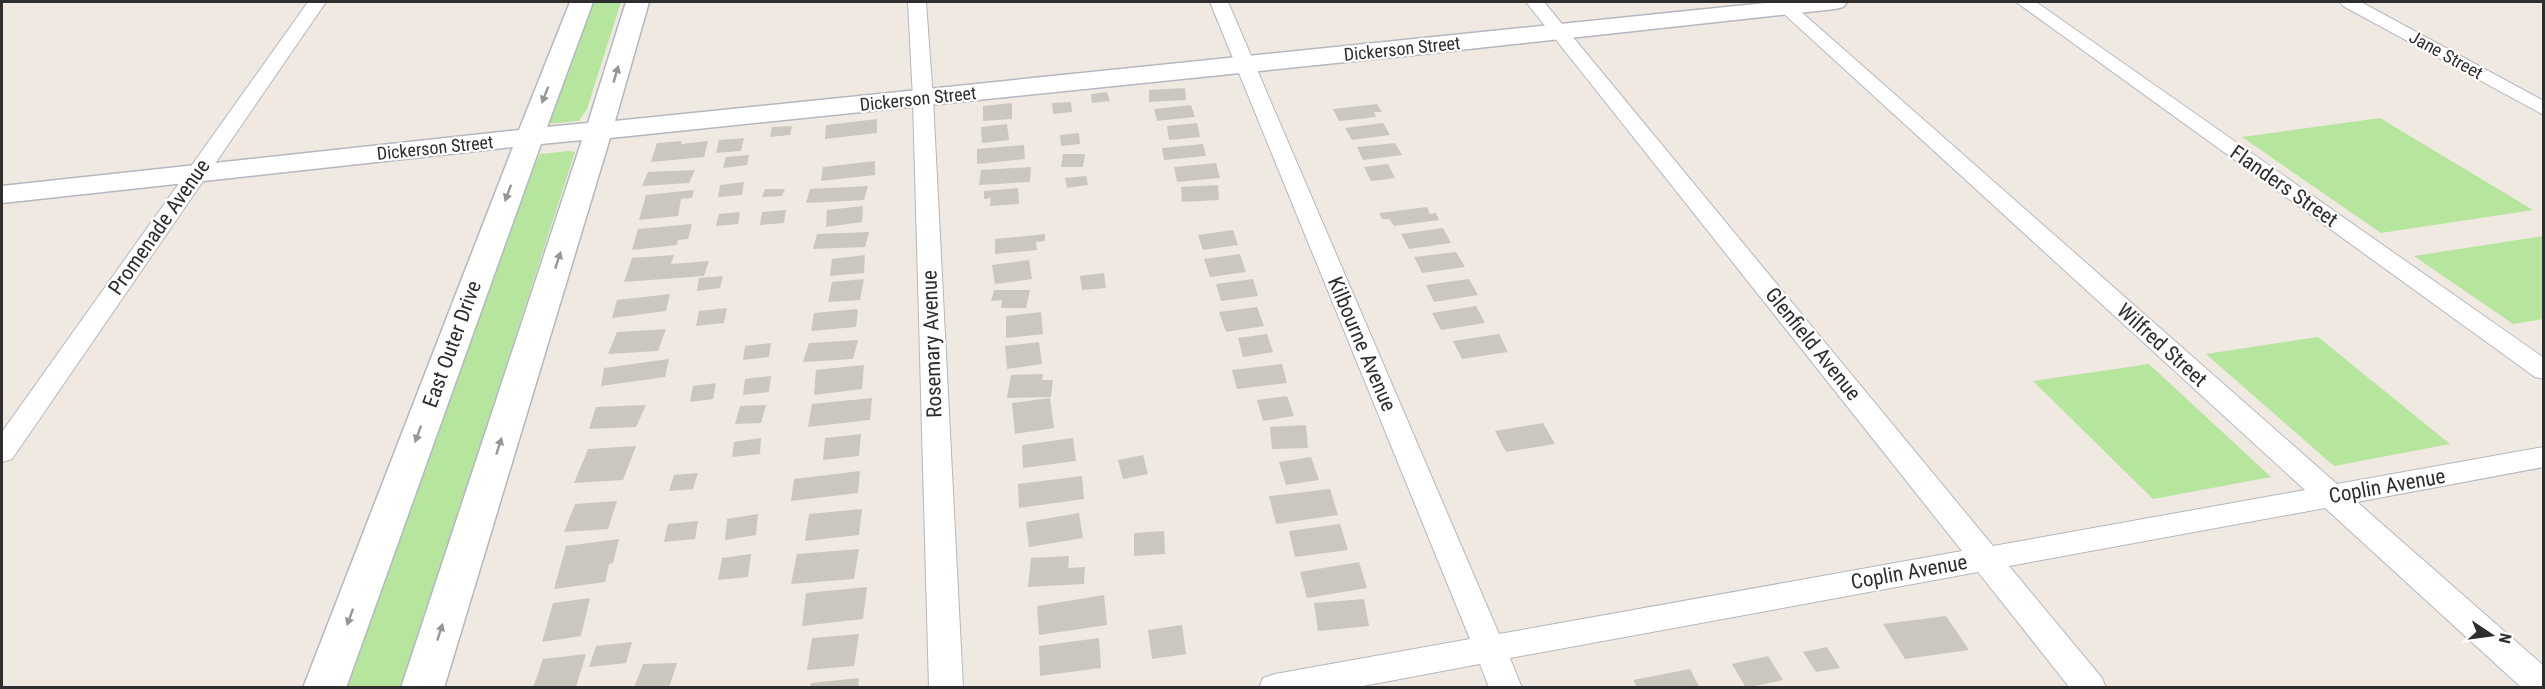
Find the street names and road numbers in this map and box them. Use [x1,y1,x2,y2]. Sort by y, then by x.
street label: Jane Street [2406,26,2487,83]
street label: Dickerson Street [1343,32,1461,65]
street label: Dickerson Street [859,82,977,115]
street label: Dickerson Street [376,131,494,164]
street label: Flanders Street [2226,140,2342,232]
street label: Promenade Avenue [103,155,215,299]
street label: Rosemary Avenue [917,270,947,418]
street label: Kilbourne Avenue [1323,273,1401,415]
street label: East Outer Drive [418,277,486,411]
street label: Glenfield Avenue [1760,283,1866,405]
street label: Wilfred Street [2112,298,2212,392]
street label: Coplin Avenue [2327,464,2447,508]
street label: Coplin Avenue [1849,550,1969,594]

